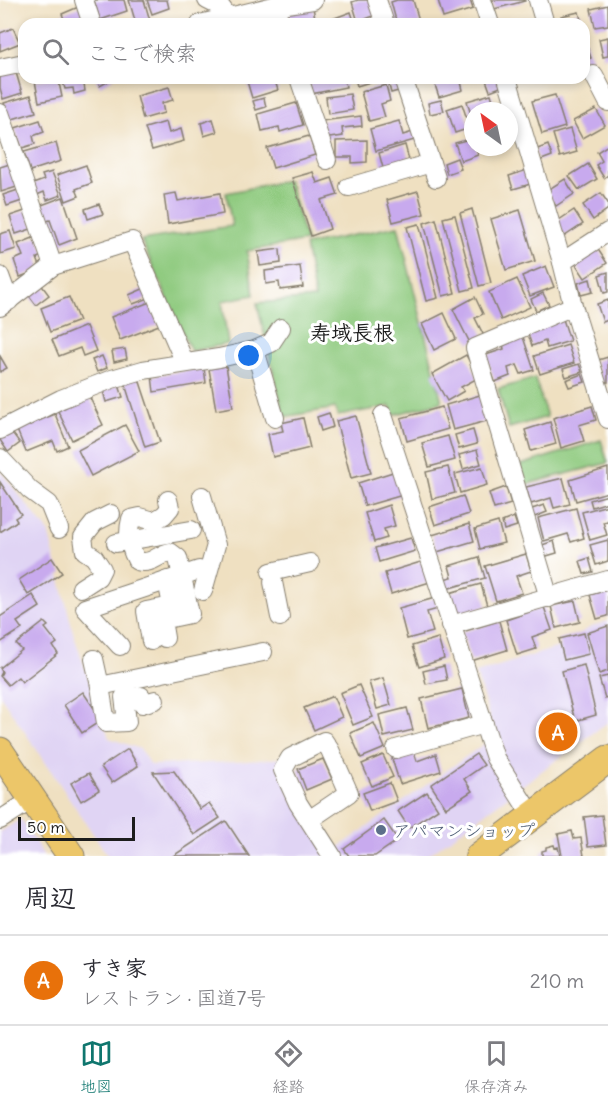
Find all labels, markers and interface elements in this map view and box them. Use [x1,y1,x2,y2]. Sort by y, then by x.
search box [18,18,590,84]
icon: search [39,35,72,68]
text: ここで検索 [87,39,197,67]
north arrow [464,102,518,156]
district label: 寿域長根 [310,319,394,346]
your location [234,341,263,370]
pin: A [538,710,578,754]
scale bar [18,814,135,842]
text: 50 m [27,817,65,837]
place label: アパマンショップ [393,819,535,842]
marker: アパマンショップ [374,823,388,837]
text: 周辺 [24,881,76,914]
text: すき家 [81,954,147,982]
text: A [37,968,50,993]
text: 210 m [530,968,584,993]
text: レストラン · 国道7号 [81,985,266,1010]
tab: 地図 [80,1037,113,1097]
tab: 経路 [272,1037,305,1097]
tab: 保存済み [464,1037,528,1097]

